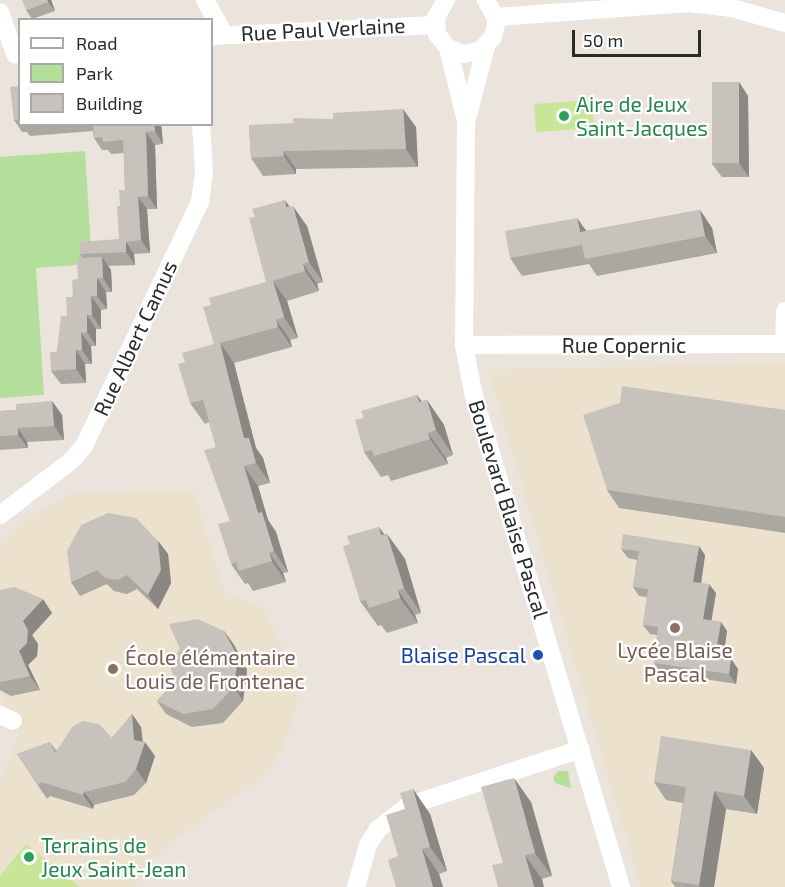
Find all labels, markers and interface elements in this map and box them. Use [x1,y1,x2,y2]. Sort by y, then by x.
street label: Rue Paul Verlaine [240,12,406,46]
legend [18,18,213,126]
scale bar [575,18,704,56]
text: 50 m [583,29,623,51]
text: Road [76,32,117,54]
text: Park [76,62,113,84]
place label: Aire de Jeux Saint-Jacques [576,91,708,141]
text: Building [76,92,143,114]
marker: Aire de Jeux Saint-Jacques [557,109,571,123]
street label: Rue Albert Camus [88,256,182,420]
street label: Rue Copernic [562,332,686,358]
street label: Boulevard Blaise Pascal [464,397,554,621]
marker: Lycée Blaise Pascal [668,621,682,635]
place label: Lycée Blaise Pascal [617,637,733,687]
place label: Blaise Pascal [401,642,526,668]
place label: École élémentaire Louis de Frontenac [125,644,305,694]
marker: Blaise Pascal [531,648,545,662]
marker: École élémentaire Louis de Frontenac [106,662,120,676]
place label: Terrains de Jeux Saint-Jean [41,832,187,882]
marker: Terrains de Jeux Saint-Jean [22,850,36,864]

